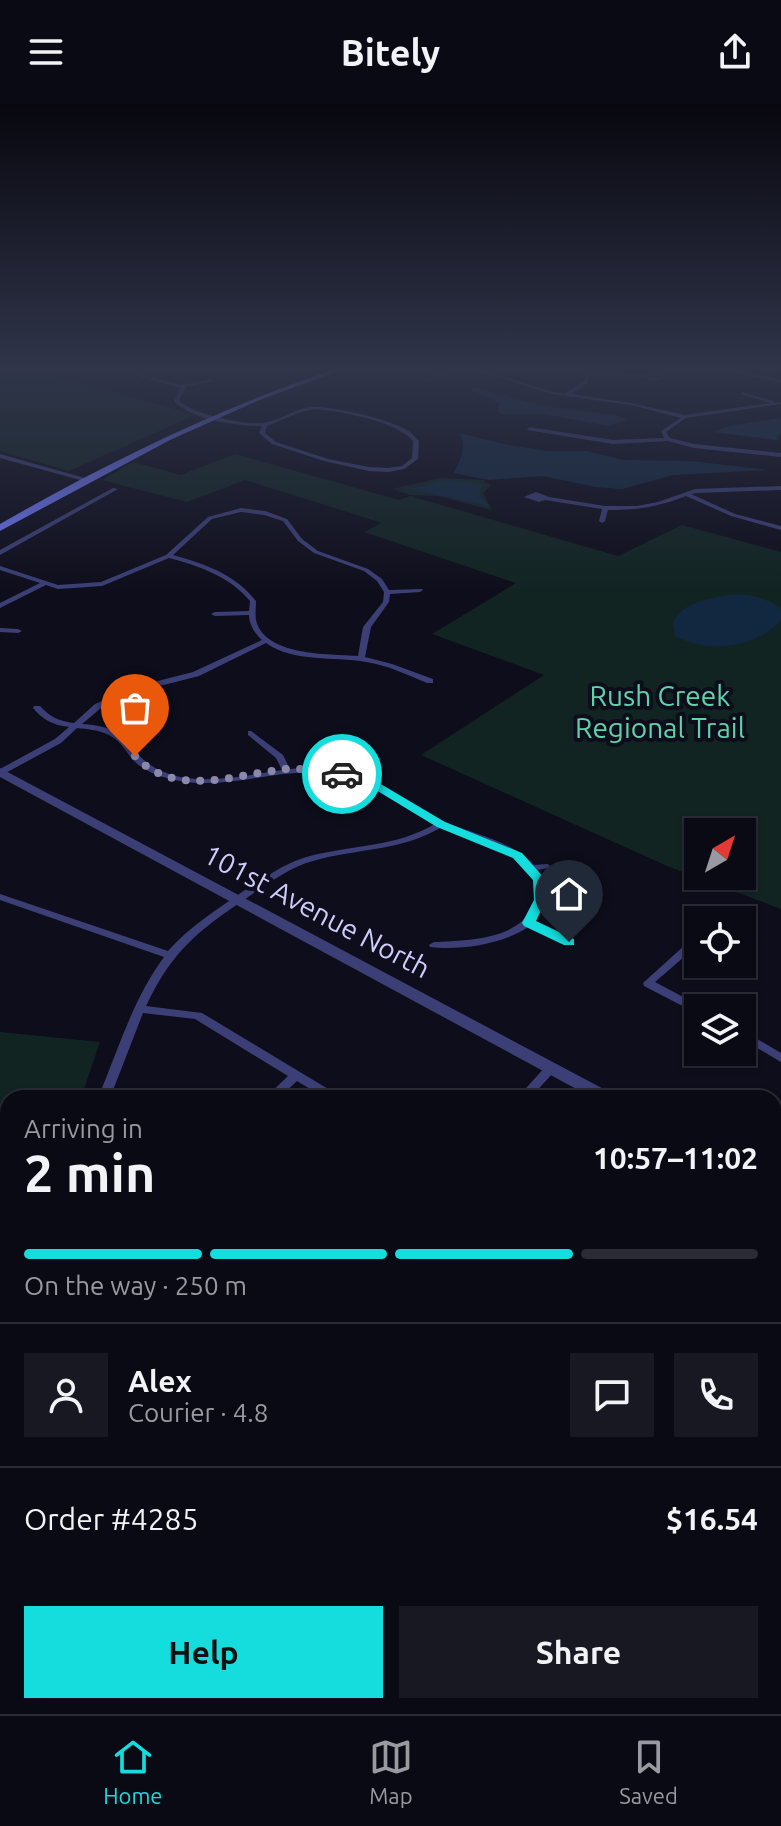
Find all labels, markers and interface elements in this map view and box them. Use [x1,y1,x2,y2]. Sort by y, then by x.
icon: menu [24,30,68,74]
icon: share [713,30,757,74]
text: Bitely [341,32,440,73]
pin [101,674,169,756]
park label: Rush Creek Regional Trail [575,680,745,743]
icon: bag [113,686,157,730]
courier [302,734,382,814]
icon: car [320,752,364,796]
north arrow [684,818,756,890]
map controls [684,818,756,1066]
street label: 101st Avenue North [199,838,436,983]
pin [535,860,603,942]
icon: home [547,872,591,916]
button: locate [684,906,756,978]
button: layers [684,994,756,1066]
text: Arriving in [24,1114,143,1143]
text: 10:57–11:02 [593,1141,758,1175]
text: 2 min [24,1144,155,1202]
text: On the way · 250 m [24,1271,247,1300]
button: person [24,1353,108,1437]
button: chat [570,1353,654,1437]
button: phone [674,1353,758,1437]
text: Alex [128,1364,192,1398]
text: Courier · 4.8 [128,1398,268,1427]
text: Order #4285 [24,1502,198,1536]
text: $16.54 [666,1502,758,1536]
button: Help [24,1606,383,1698]
button: Share [399,1606,758,1698]
tab: Home [103,1735,163,1808]
tab: Map [369,1735,413,1808]
tab: Saved [619,1735,678,1808]

